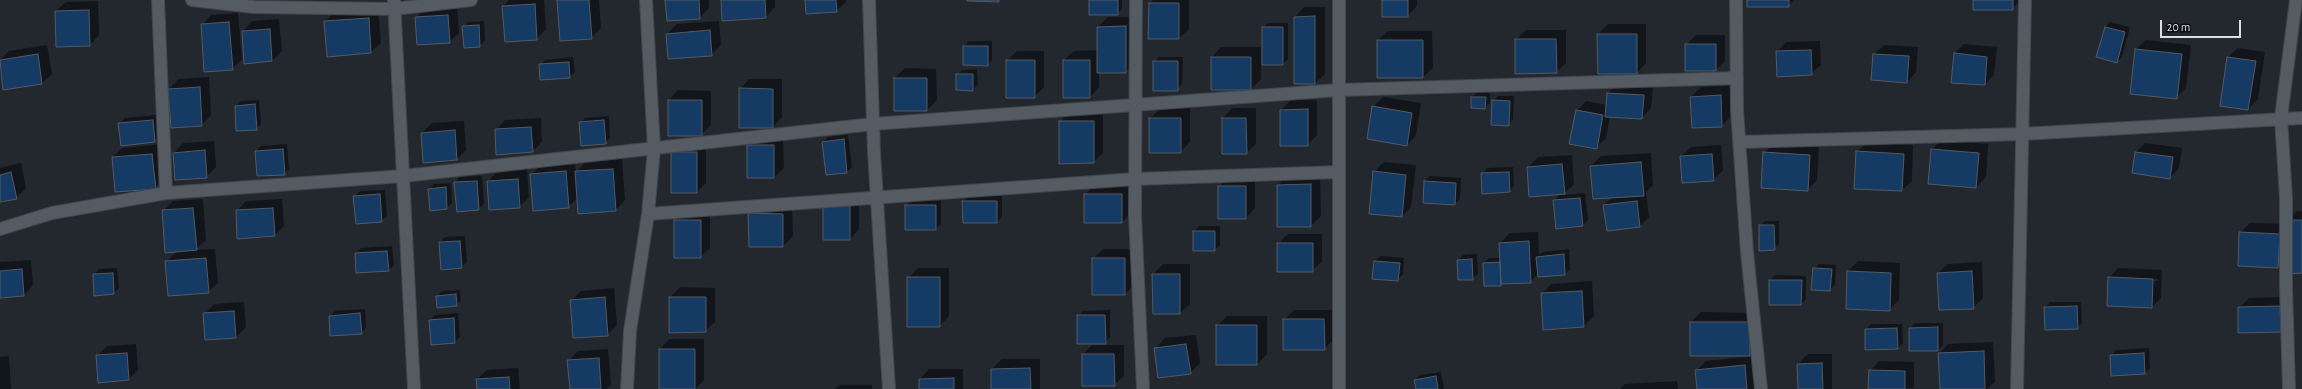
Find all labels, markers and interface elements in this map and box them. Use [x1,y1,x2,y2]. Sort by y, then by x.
scale bar [2162,12,2243,38]
text: 20 m [2167,21,2190,33]

